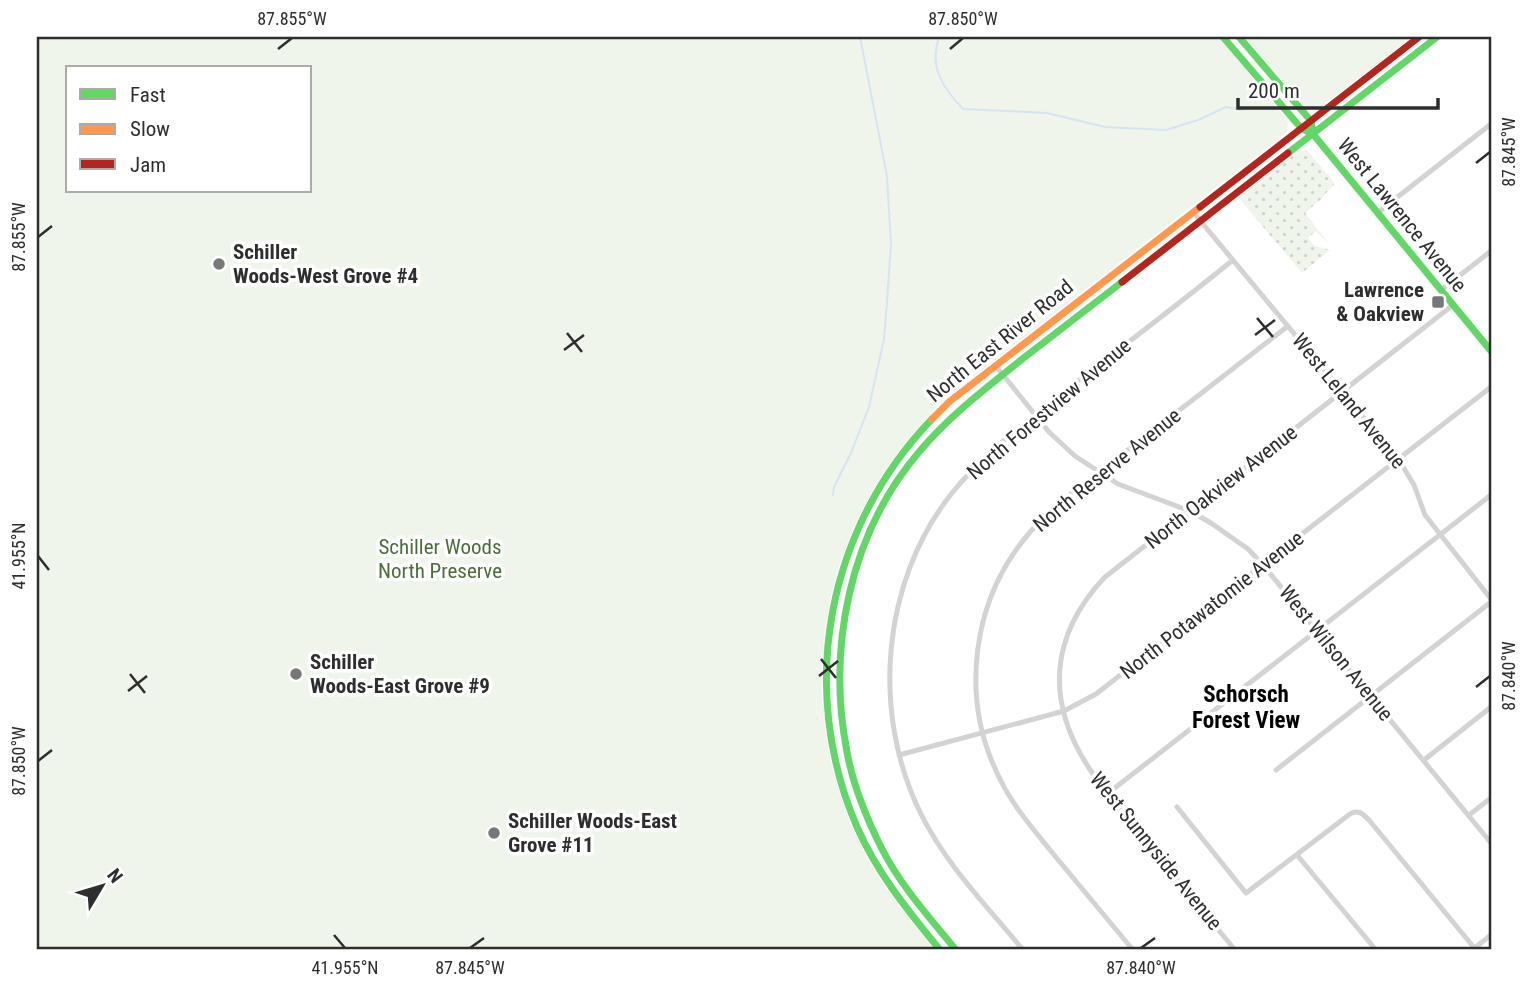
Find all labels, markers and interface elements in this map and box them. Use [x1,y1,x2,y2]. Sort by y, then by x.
text: 87.855°W [257,8,327,29]
text: 87.850°W [928,8,998,29]
legend [66,66,312,192]
scale bar [1238,66,1437,110]
text: 200 m [1248,79,1300,103]
text: Fast [130,83,166,107]
text: Slow [130,117,170,141]
text: 87.845°W [1498,117,1519,187]
street label: West Lawrence Avenue [1333,133,1471,297]
text: Jam [130,153,166,177]
text: 87.855°W [8,202,29,272]
place label: Schiller Woods-West Grove #4 [233,240,418,288]
marker: Schiller Woods-West Grove #4 [211,256,227,272]
street label: North East River Road [922,275,1078,407]
place label: Lawrence & Oakview [1336,278,1424,326]
marker: Lawrence & Oakview [1430,294,1446,310]
street label: West Leland Avenue [1287,329,1411,473]
street label: North Forestview Avenue [962,333,1136,485]
street label: North Reserve Avenue [1028,403,1186,537]
street label: North Oakview Avenue [1140,420,1302,554]
text: 41.955°N [8,522,29,590]
street label: North Potawatomie Avenue [1116,526,1309,684]
park label: Schiller Woods North Preserve [378,535,502,583]
street label: West Wilson Avenue [1274,580,1398,726]
text: 87.840°W [1498,641,1519,711]
place label: Schiller Woods-East Grove #9 [310,650,490,698]
marker: Schiller Woods-East Grove #9 [288,666,304,682]
district label: Schorsch Forest View [1192,681,1300,734]
text: 87.850°W [8,726,29,796]
street label: West Sunnyside Avenue [1085,767,1227,935]
place label: Schiller Woods-East Grove #11 [508,809,677,857]
marker: Schiller Woods-East Grove #11 [486,825,502,841]
north arrow [66,850,136,920]
text: N [102,864,128,888]
text: 41.955°N [311,957,379,978]
text: 87.845°W [435,957,505,978]
text: 87.840°W [1106,957,1176,978]

